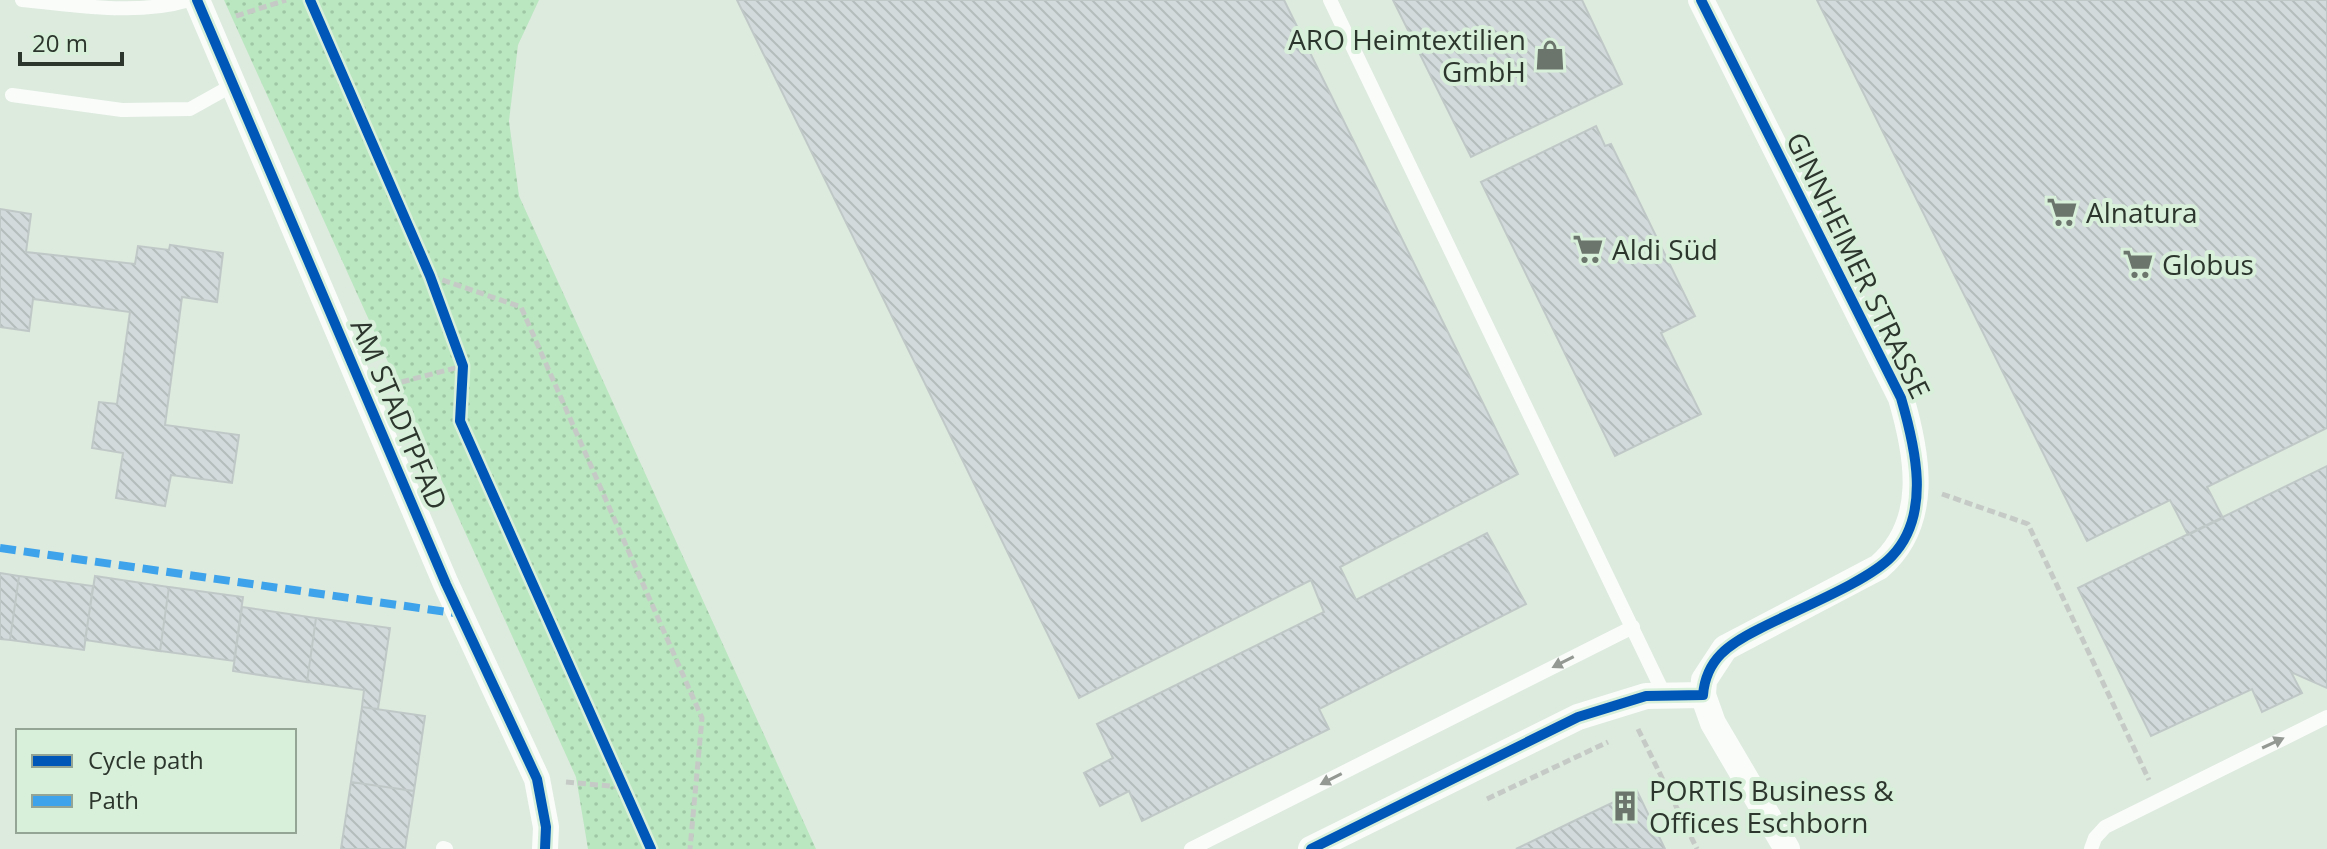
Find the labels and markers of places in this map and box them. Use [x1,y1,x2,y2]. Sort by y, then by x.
place label: ARO Heimtextilien GmbH [1288,20,1526,90]
shop icon: ARO Heimtextilien GmbH [1533,38,1567,72]
place label: Alnatura [2086,193,2198,231]
supermarket icon: Alnatura [2045,195,2079,229]
place label: Aldi Süd [1612,230,1718,268]
supermarket icon: Aldi Süd [1571,232,1605,266]
place label: Globus [2162,245,2254,283]
supermarket icon: Globus [2121,247,2155,281]
place label: PORTIS Business & Offices Eschborn [1649,771,1894,841]
building icon: PORTIS Business & Offices Eschborn [1608,789,1642,823]

